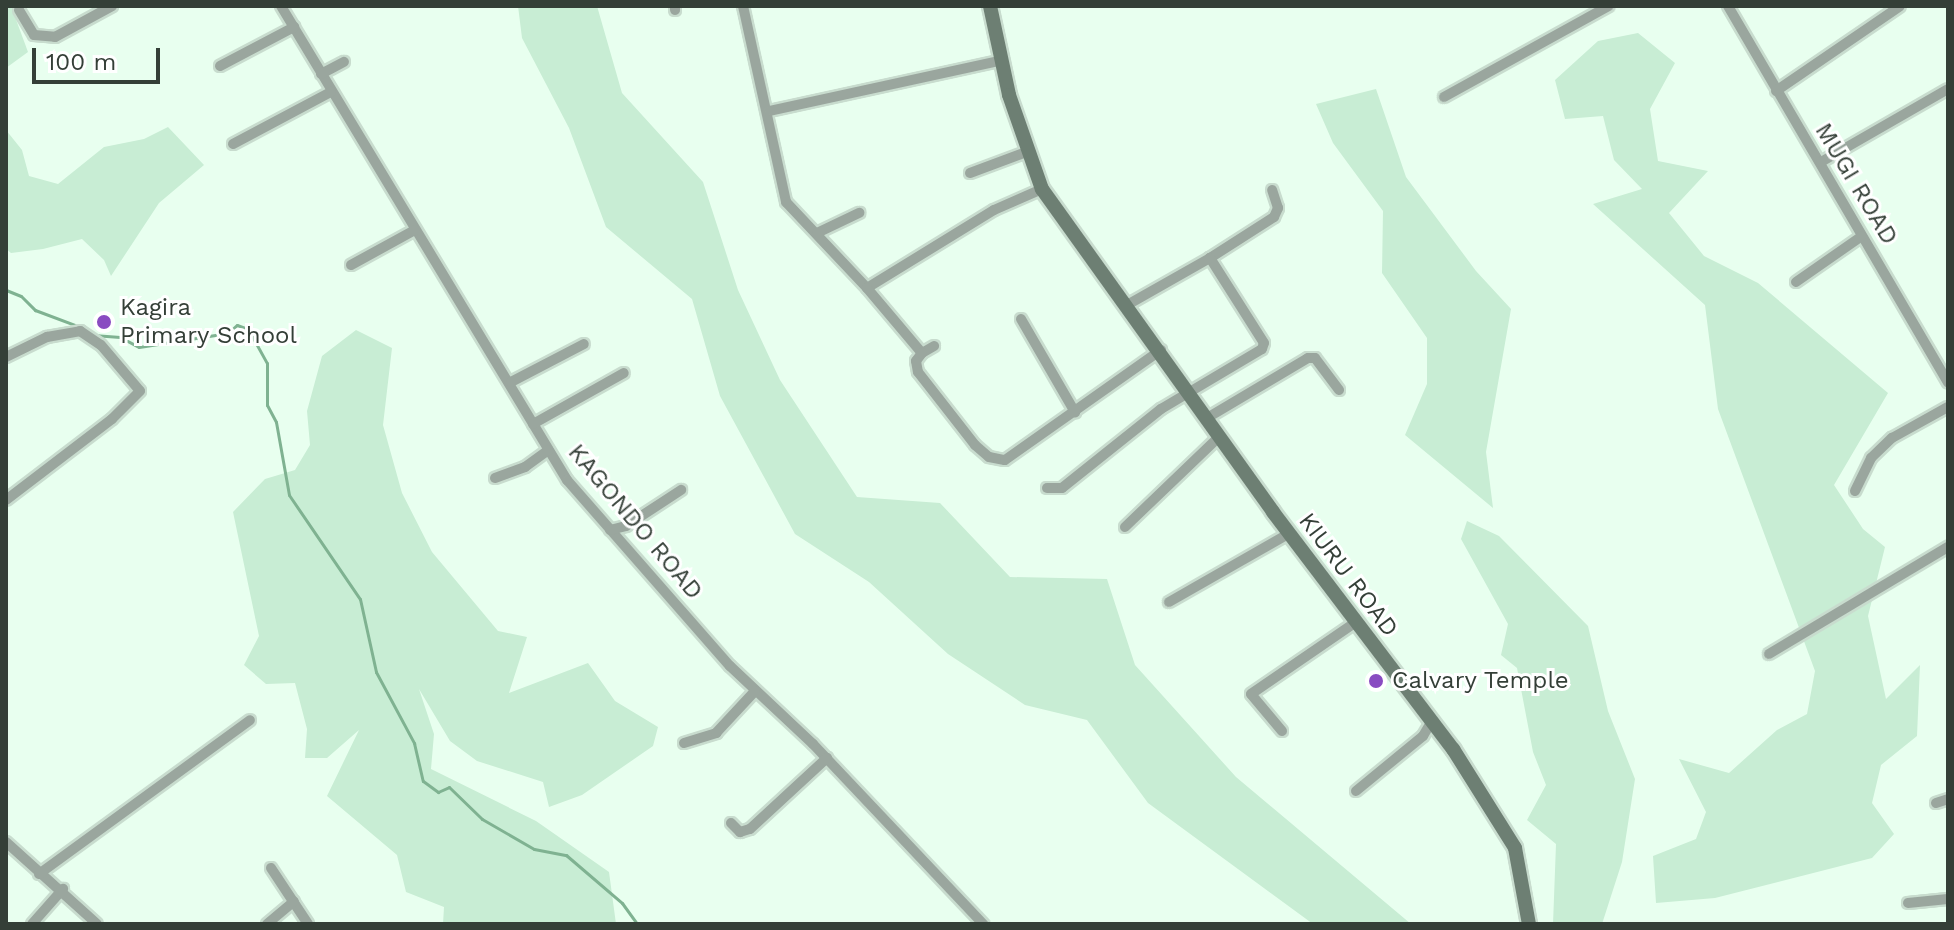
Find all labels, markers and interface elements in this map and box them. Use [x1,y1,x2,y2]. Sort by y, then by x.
scale bar [36,32,164,82]
text: 100 m [46,48,116,76]
street label: MUGI ROAD [1808,118,1904,250]
place label: Kagira Primary School [120,294,297,350]
marker: Kagira Primary School [95,313,113,331]
street label: KAGONDO ROAD [562,439,708,605]
street label: KIURU ROAD [1292,507,1404,643]
place label: Calvary Temple [1392,667,1570,695]
marker: Calvary Temple [1367,672,1385,690]

